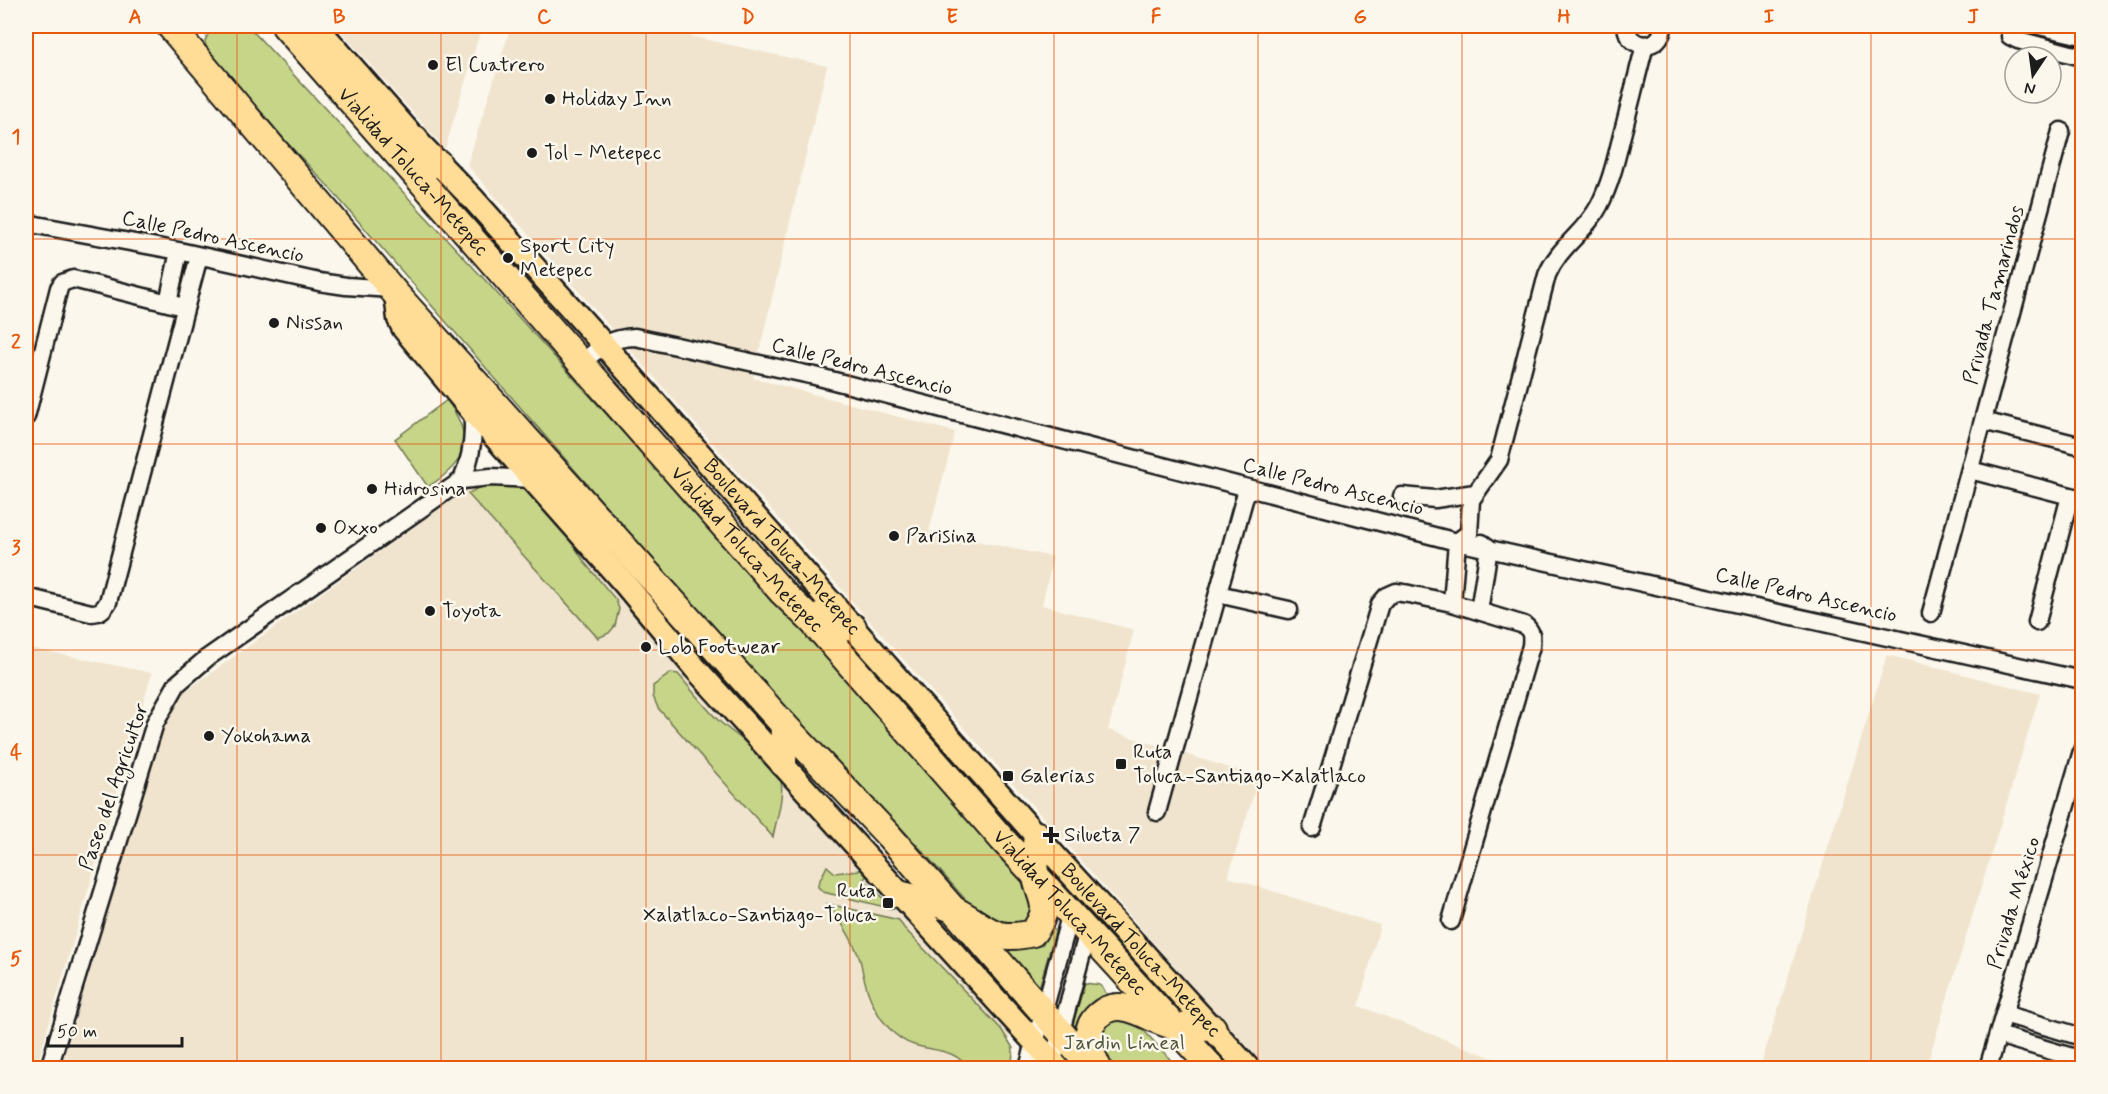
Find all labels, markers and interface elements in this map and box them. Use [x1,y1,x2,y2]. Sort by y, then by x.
text: A [128,4,142,31]
text: B [333,4,346,31]
text: C [537,4,552,31]
text: D [741,4,755,31]
text: E [946,4,958,31]
text: F [1151,4,1162,31]
text: G [1353,4,1367,31]
text: H [1557,4,1571,31]
text: I [1764,4,1774,31]
text: J [1967,4,1979,31]
north arrow [2003,45,2063,105]
place label: El Cuatrero [445,51,545,79]
marker: El Cuatrero [426,58,440,72]
text: N [2022,77,2038,100]
street label: Vialidad Toluca-Metepec [331,81,495,262]
place label: Holiday Inn [562,85,672,113]
marker: Holiday Inn [543,92,557,106]
text: 1 [12,124,20,151]
place label: Tol - Metepec [544,139,661,167]
marker: Tol - Metepec [525,146,539,160]
street label: Privada Tamarindos [1957,202,2031,388]
street label: Calle Pedro Ascencio [119,204,307,270]
place label: Sport City Metepec [520,232,614,284]
marker: Sport City Metepec [501,251,515,265]
place label: Nissan [286,309,343,337]
marker: Nissan [267,316,281,330]
text: 2 [11,329,21,356]
street label: Calle Pedro Ascencio [769,331,956,403]
street label: Calle Pedro Ascencio [1240,451,1427,523]
street label: Boulevard Toluca-Metepec [697,453,867,641]
street label: Vialidad Toluca-Metepec [664,460,830,638]
place label: Hidrosina [384,475,466,503]
marker: Hidrosina [365,482,379,496]
place label: Oxxo [333,514,378,542]
marker: Oxxo [314,521,328,535]
place label: Parisina [906,522,977,550]
marker: Parisina [887,529,901,543]
text: 3 [11,535,21,562]
street label: Calle Pedro Ascencio [1712,560,1900,630]
place label: Toyota [442,597,501,625]
marker: Toyota [423,604,437,618]
place label: Lob Footwear [658,633,780,661]
marker: Lob Footwear [639,640,653,654]
street label: Paseo del Agricultor [72,699,157,875]
place label: Yokohama [221,722,311,750]
marker: Yokohama [202,729,216,743]
place label: Ruta Toluca-Santiago-Xalatlaco [1133,738,1366,790]
text: 4 [10,740,22,767]
marker: Ruta Toluca-Santiago-Xalatlaco [1114,757,1128,771]
place label: Galerias [1020,762,1095,790]
marker: Galerias [1001,769,1015,783]
place label: Silueta 7 [1064,821,1141,849]
street label: Vialidad Toluca-Metepec [986,824,1153,1002]
marker: Silueta 7 [1042,826,1060,844]
street label: Privada México [1981,833,2047,973]
street label: Boulevard Toluca-Metepec [1054,857,1227,1044]
place label: Ruta Xalatlaco-Santiago-Toluca [643,877,876,929]
marker: Ruta Xalatlaco-Santiago-Toluca [881,896,895,910]
text: 5 [10,946,22,973]
scale bar [48,1010,182,1048]
text: 50 m [57,1020,97,1044]
park label: Jardin Lineal [1063,1029,1185,1057]

